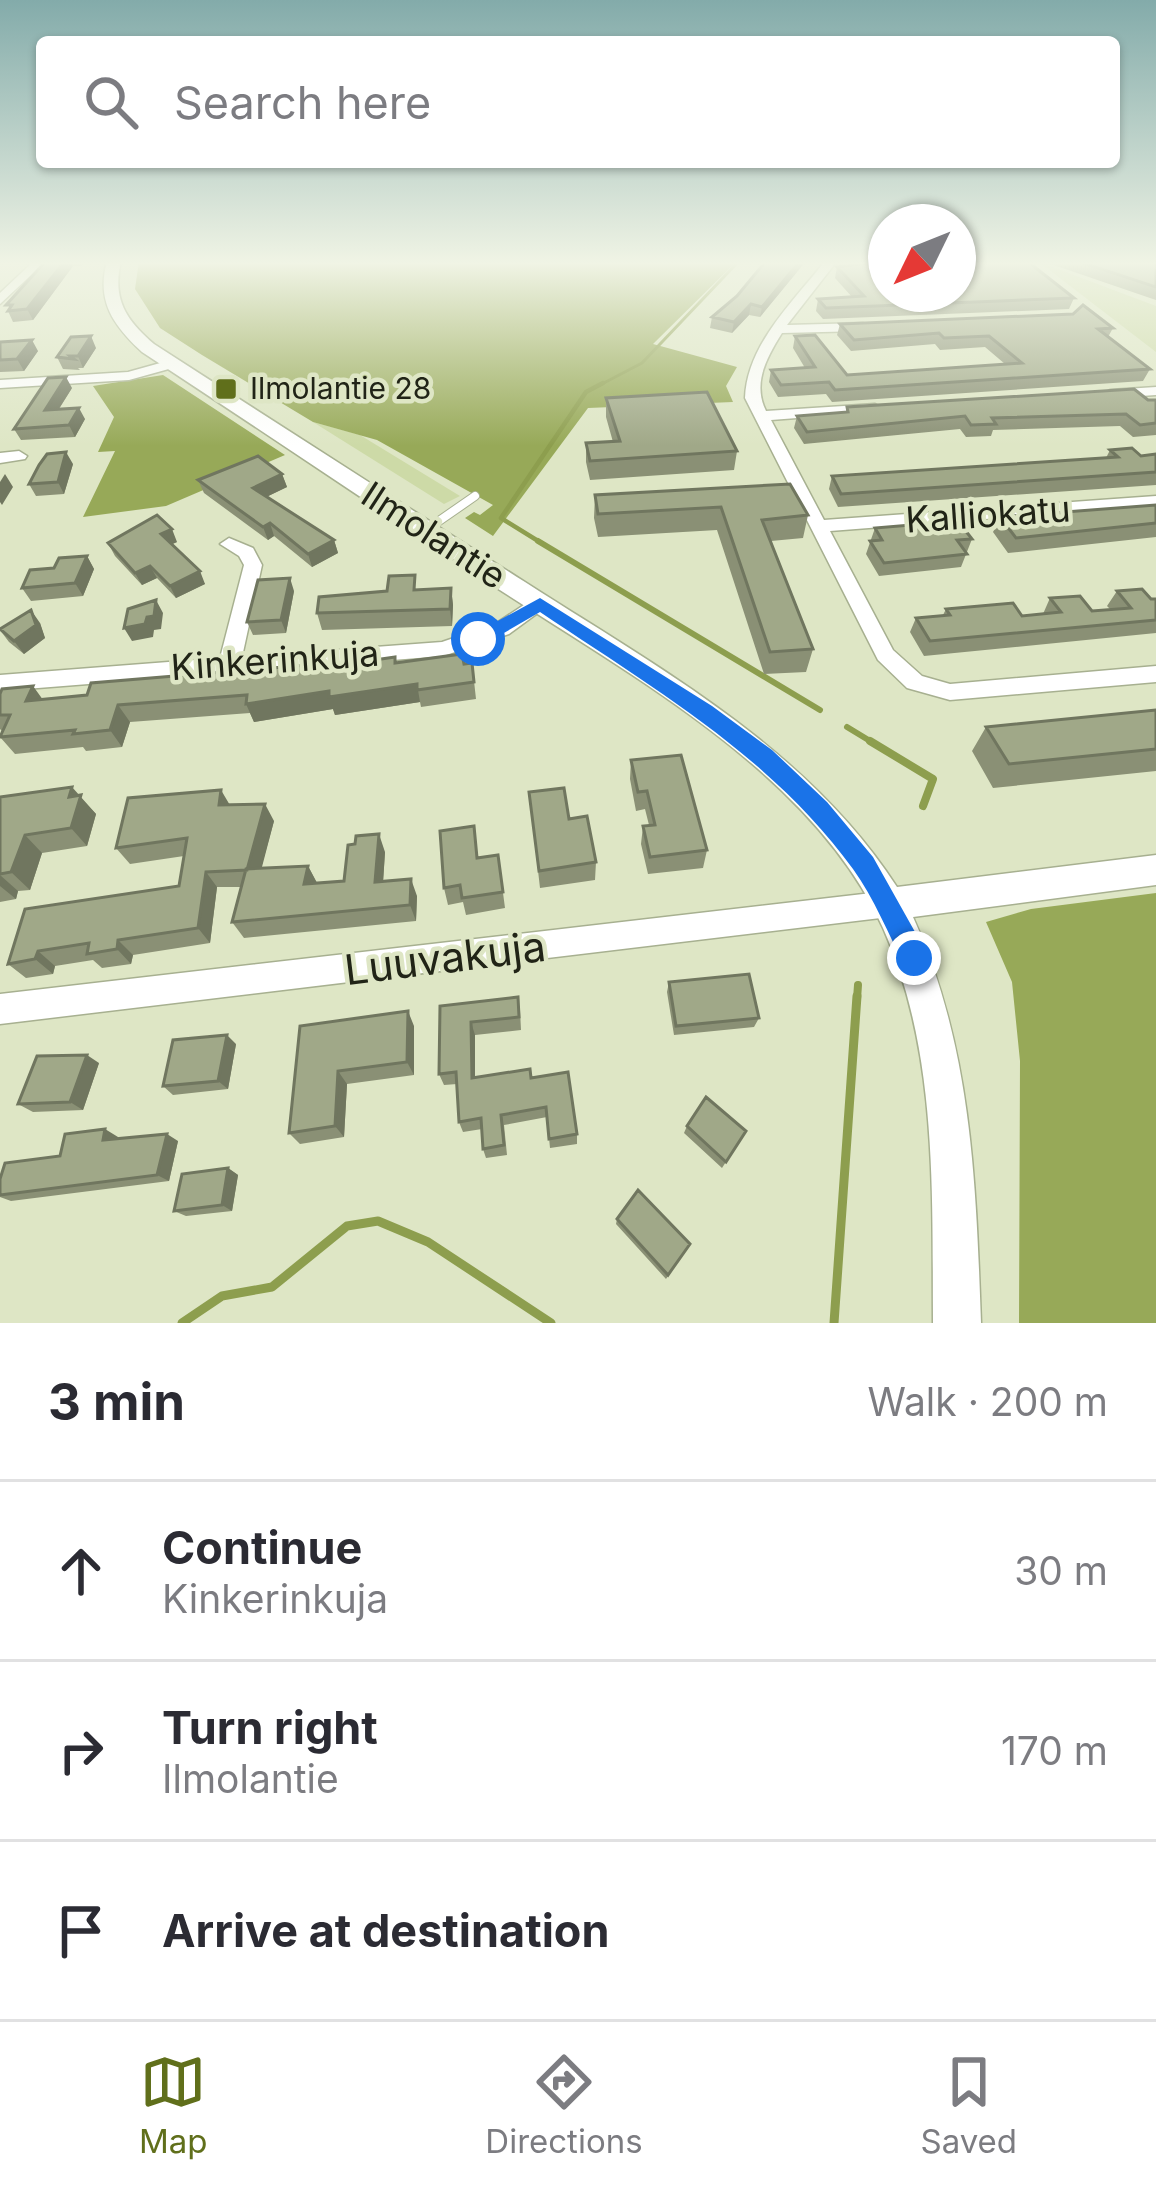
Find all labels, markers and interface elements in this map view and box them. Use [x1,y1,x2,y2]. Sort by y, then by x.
search box [36,36,1120,168]
icon: search [78,69,144,135]
text: Search here [174,75,431,130]
north arrow [868,204,976,312]
place label: Ilmolantie 28 [250,370,431,406]
marker: Ilmolantie 28 [213,376,239,402]
street label: Ilmolantie [354,472,514,598]
street label: Kalliokatu [904,486,1072,542]
route start [451,612,505,666]
street label: Kinkerinkuja [169,631,381,689]
street label: Luuvakuja [342,920,548,995]
route end [887,931,941,985]
text: 3 min [48,1371,185,1432]
text: Walk · 200 m [868,1378,1108,1425]
text: Continue [162,1520,362,1575]
icon: ahead [48,1538,114,1604]
text: 30 m [1014,1547,1108,1594]
text: Kinkerinkuja [162,1575,388,1622]
text: Turn right [162,1700,378,1755]
icon: right [48,1718,114,1784]
text: 170 m [1001,1727,1108,1774]
text: Ilmolantie [162,1755,339,1802]
icon: arrive [48,1898,114,1964]
text: Arrive at destination [162,1903,609,1958]
tab: Map [139,2049,207,2161]
tab: Directions [485,2049,643,2161]
tab: Saved [920,2049,1017,2161]

